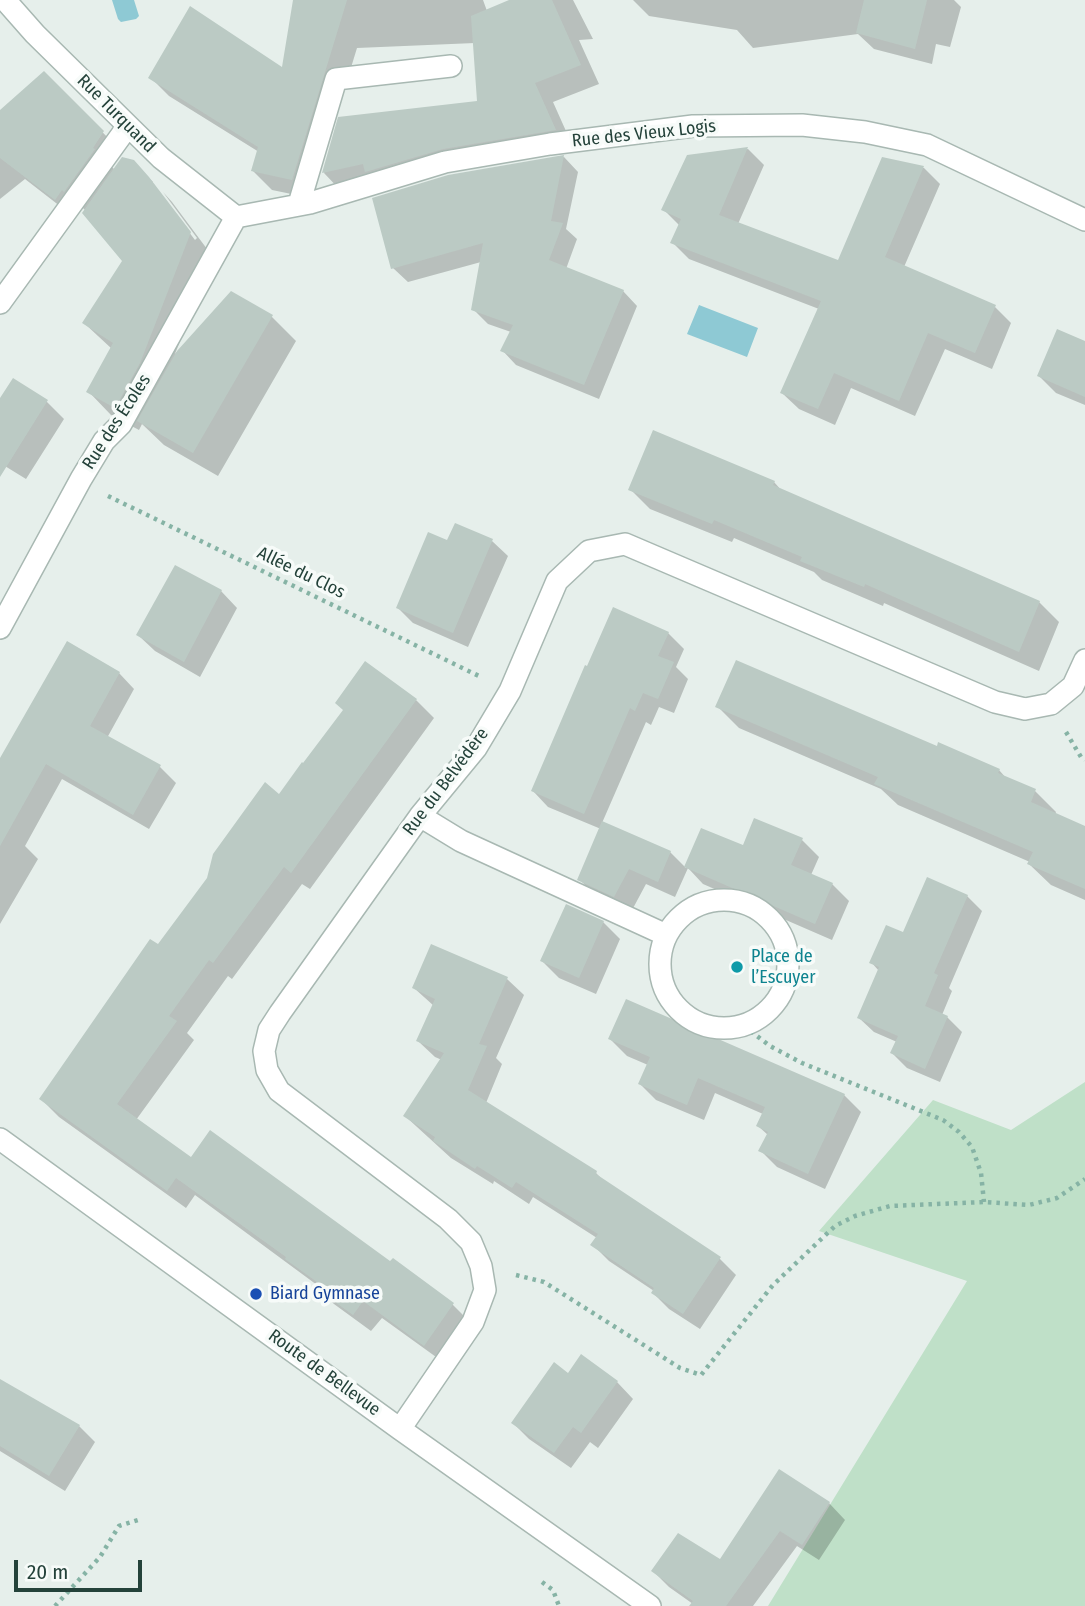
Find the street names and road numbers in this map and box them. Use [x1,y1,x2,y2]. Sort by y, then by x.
street label: Rue Turquand [72,70,160,158]
street label: Rue des Vieux Logis [571,116,717,152]
street label: Rue des Écoles [78,370,156,474]
street label: Allée du Clos [254,542,348,604]
street label: Rue du Belvédère [399,724,493,840]
street label: Route de Bellevue [264,1325,384,1421]

